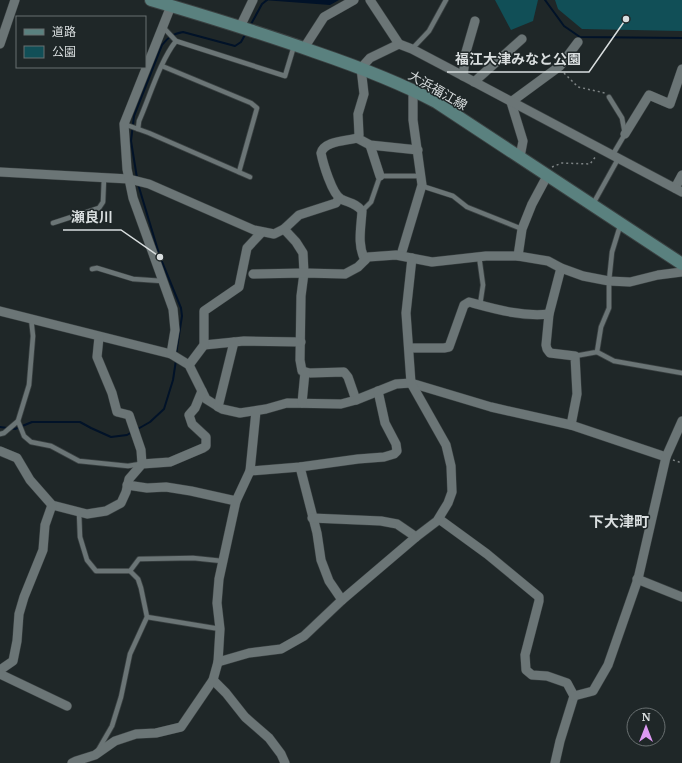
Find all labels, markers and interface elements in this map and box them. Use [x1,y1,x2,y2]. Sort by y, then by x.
legend [16,16,146,68]
text: 道路 [52,24,76,39]
text: 公園 [52,44,76,59]
callout: 福江大津みなと公園 [447,46,589,72]
text: 福江大津みなと公園 [455,50,581,68]
street label: 大浜福江線 [405,67,470,114]
callout: 瀬良川 [63,204,121,230]
text: 瀬良川 [71,208,113,226]
district label: 下大津町 [589,512,649,531]
north arrow [626,707,666,747]
text: N [642,710,651,724]

